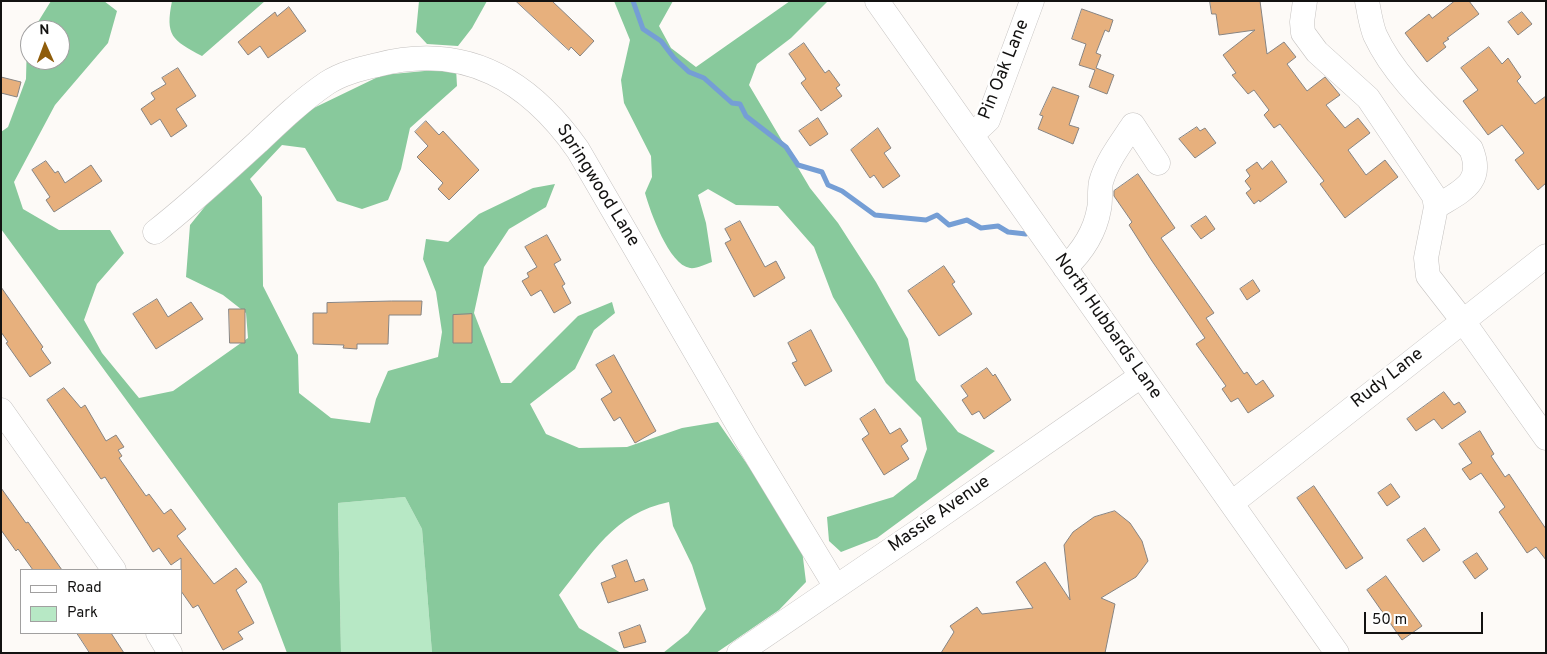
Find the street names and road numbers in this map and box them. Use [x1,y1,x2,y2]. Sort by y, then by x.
street label: Pin Oak Lane [975,17,1035,123]
street label: Springwood Lane [551,121,643,251]
street label: North Hubbards Lane [1049,250,1165,404]
street label: Rudy Lane [1348,344,1428,414]
street label: Massie Avenue [885,472,995,558]

